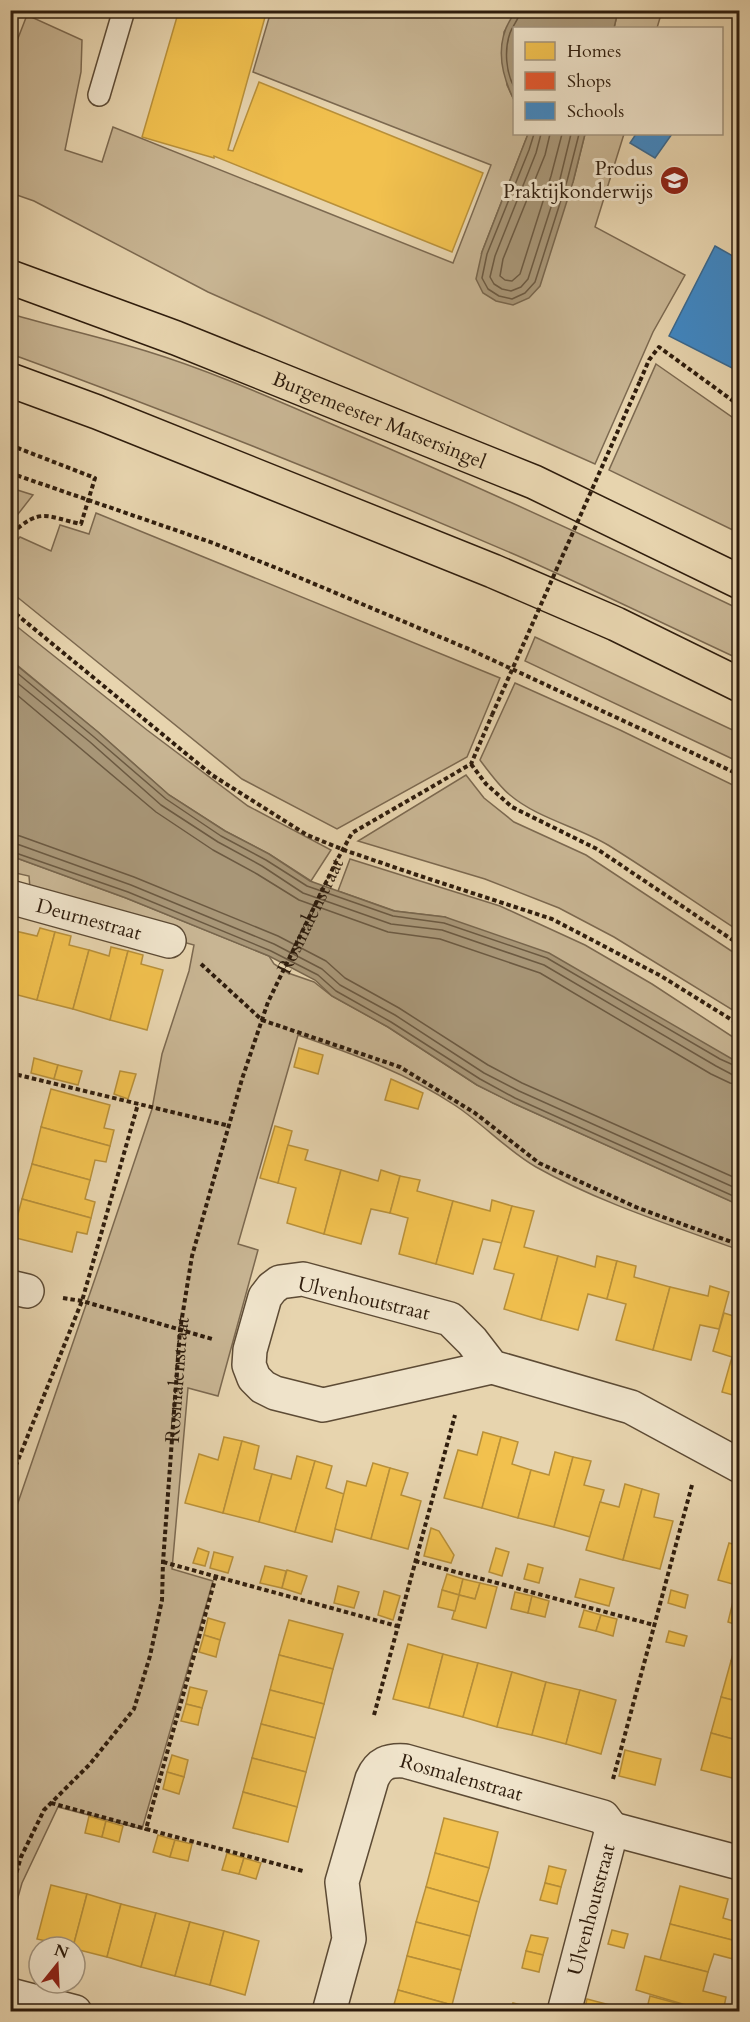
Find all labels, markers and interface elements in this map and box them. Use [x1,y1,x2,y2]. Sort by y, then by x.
legend [513,27,723,135]
text: Homes [567,39,621,64]
text: Shops [567,69,611,94]
text: Schools [567,99,624,124]
place label: Produs Praktijkonderwijs [503,155,653,205]
school or university icon: Produs Praktijkonderwijs [658,164,690,196]
street label: Burgemeester Matsersingel [268,365,490,475]
street label: Rosmalenstraat [271,852,350,979]
street label: Deurnestraat [33,892,145,947]
street label: Ulvenhoutstraat [295,1270,433,1327]
street label: Rosmalenstraat [159,1314,196,1444]
street label: Rosmalenstraat [397,1747,526,1808]
street label: Ulvenhoutstraat [561,1840,622,1978]
north arrow [27,1935,87,1995]
text: N [51,1939,71,1964]

